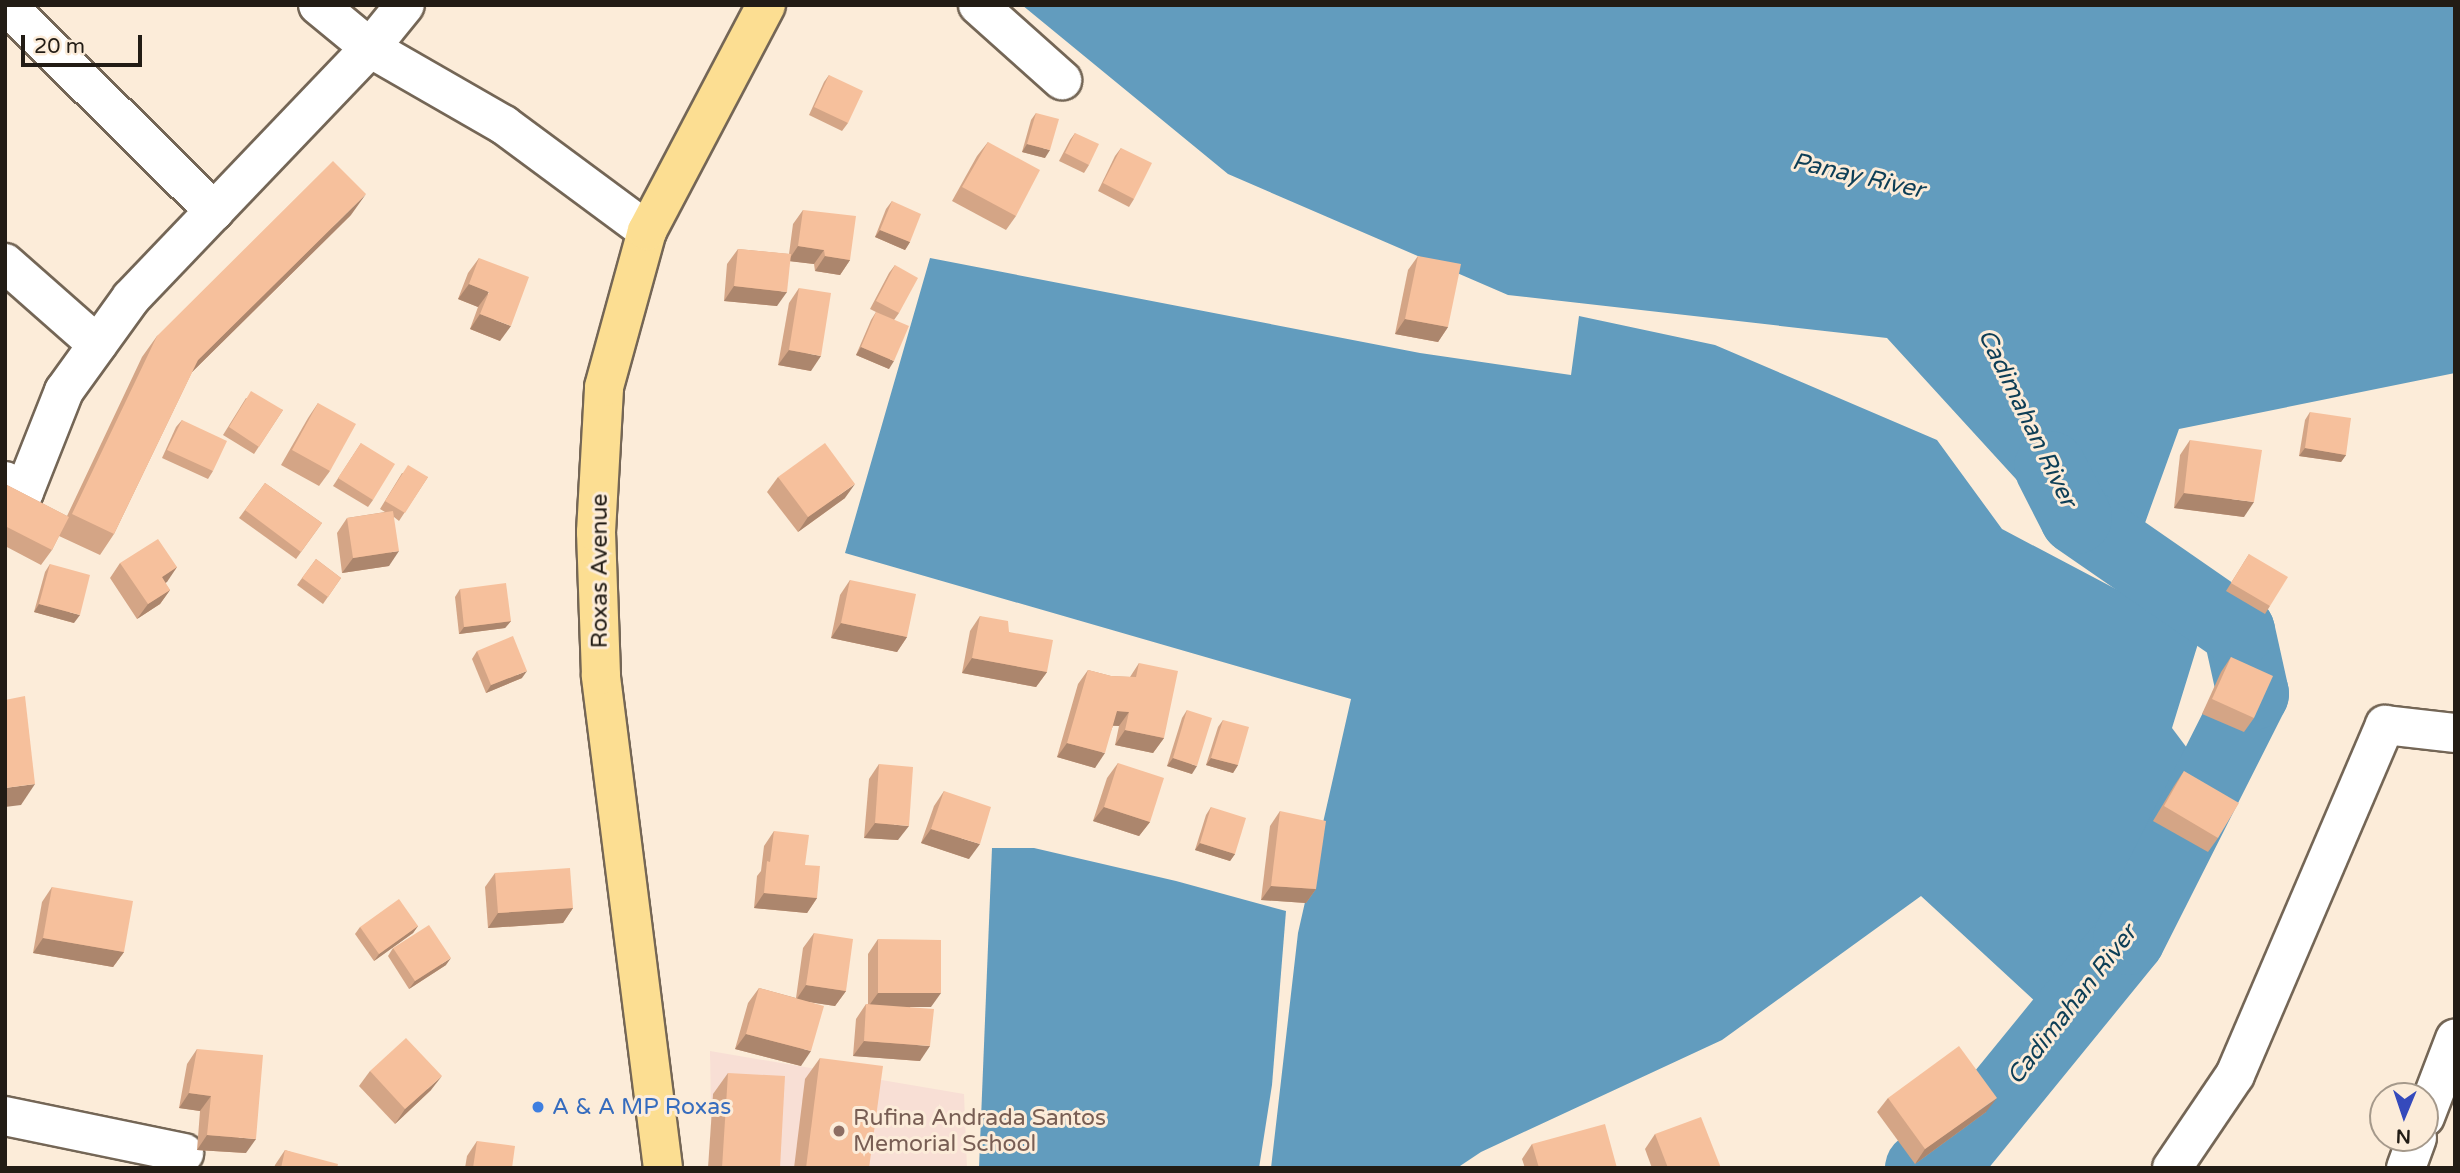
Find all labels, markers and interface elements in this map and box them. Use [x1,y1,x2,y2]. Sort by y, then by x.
scale bar [24,21,145,65]
text: 20 m [34,34,85,59]
water label: Panay River [1789,147,1927,205]
water label: Cadimahan River [1972,324,2082,512]
street label: Roxas Avenue [586,494,614,648]
water label: Cadimahan River [2001,920,2143,1090]
north arrow [2369,1082,2439,1152]
place label: A & A MP Roxas [552,1093,731,1121]
marker: A & A MP Roxas [530,1099,546,1115]
place label: Rufina Andrada Santos Memorial School [853,1104,1106,1158]
marker: Rufina Andrada Santos Memorial School [831,1123,847,1139]
text: N [2395,1125,2411,1147]

